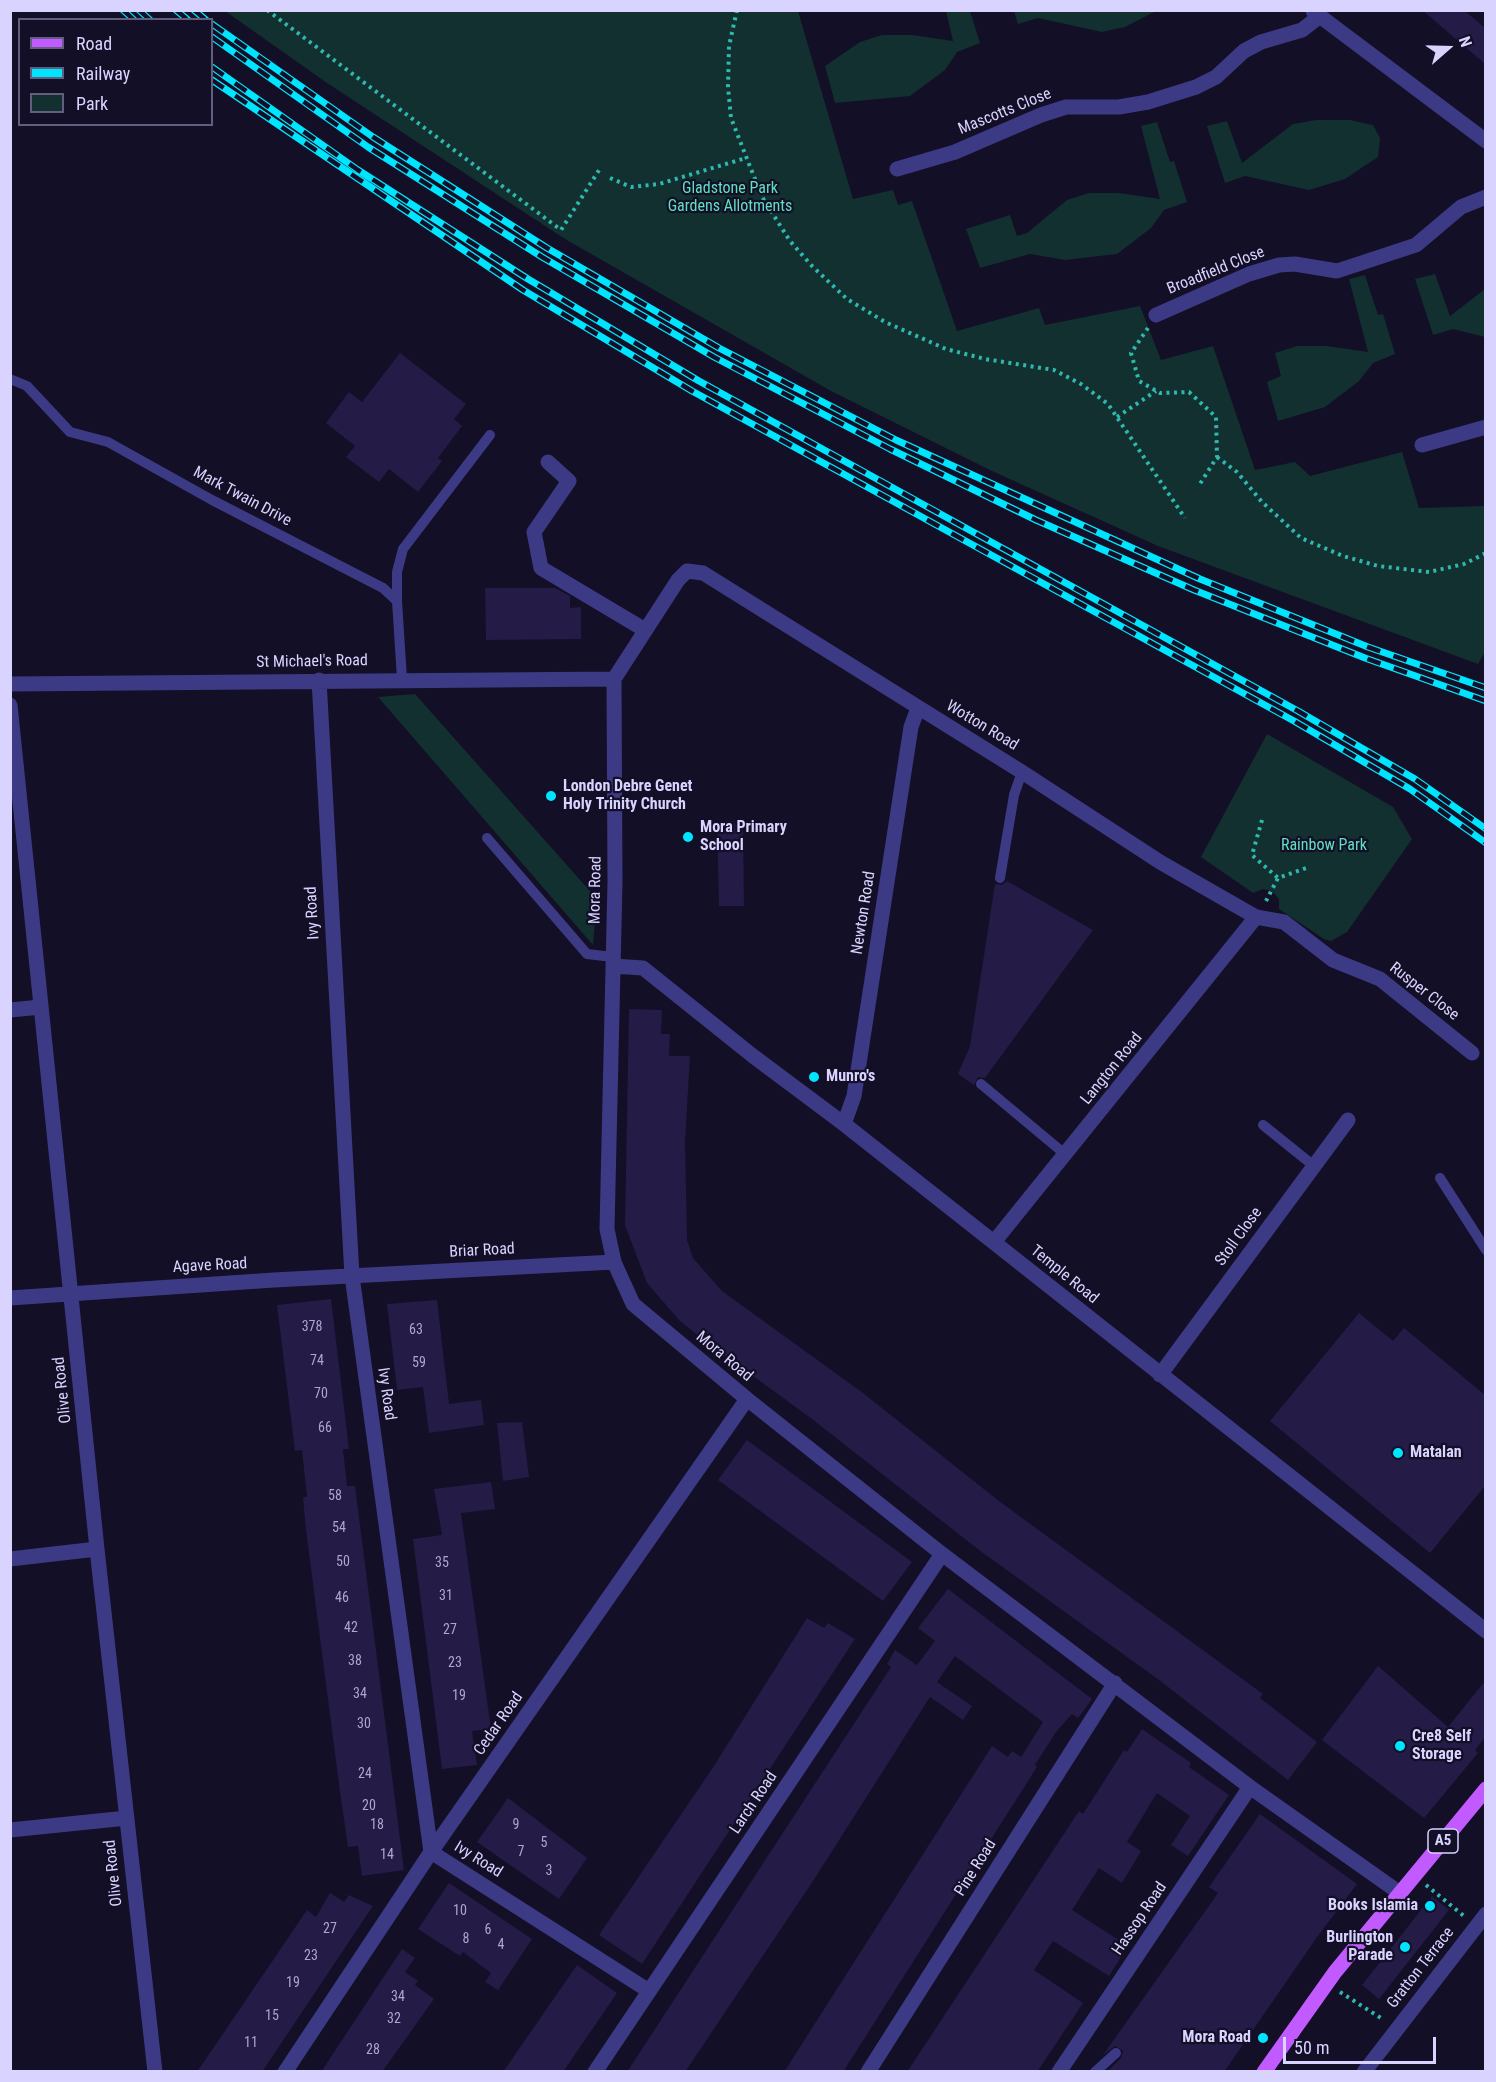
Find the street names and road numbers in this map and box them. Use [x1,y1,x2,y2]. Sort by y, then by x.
street label: Mascotts Close [956,85,1054,139]
street label: Broadfield Close [1165,243,1267,299]
street label: Mark Twain Drive [190,463,294,531]
street label: St Michael's Road [256,651,368,673]
street label: Wotton Road [942,697,1022,755]
street label: Mora Road [586,856,606,924]
street label: Newton Road [848,870,880,956]
street label: Ivy Road [302,886,324,940]
street label: Rusper Close [1385,959,1463,1025]
street label: Langton Road [1077,1029,1147,1109]
street label: Stoll Close [1211,1204,1267,1270]
street label: Briar Road [449,1240,515,1262]
street label: Temple Road [1026,1242,1102,1308]
street label: Agave Road [172,1254,248,1278]
street label: Mora Road [692,1328,756,1386]
street label: Olive Road [50,1356,76,1424]
street label: Ivy Road [373,1366,399,1422]
street label: Cedar Road [470,1689,528,1759]
street label: Larch Road [726,1768,782,1838]
road number: A5 [1428,1829,1458,1853]
street label: Pine Road [951,1836,1001,1900]
street label: Ivy Road [450,1838,506,1882]
street label: Olive Road [101,1839,127,1907]
street label: Hassop Road [1109,1879,1171,1959]
street label: Gratton Terrace [1383,1924,1459,2012]

